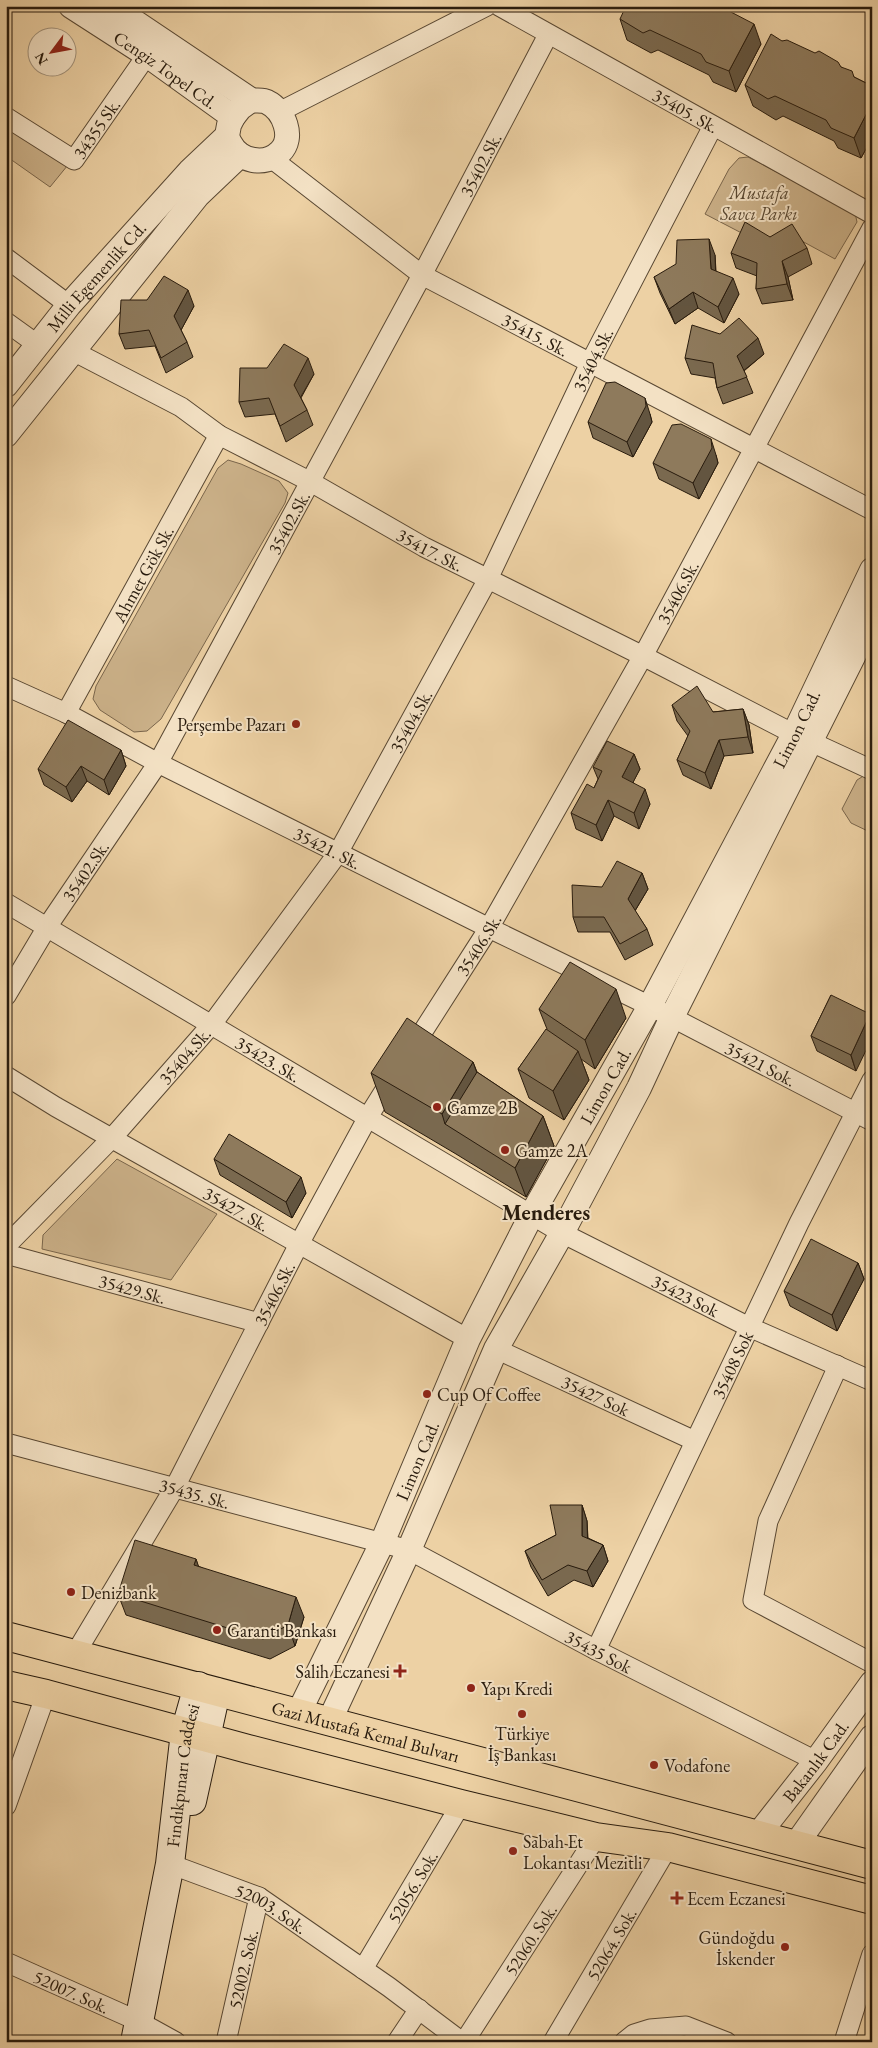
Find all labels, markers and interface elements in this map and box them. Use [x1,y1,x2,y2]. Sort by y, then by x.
street label: Cengiz Topel Cd. [110,25,222,114]
north arrow [28,28,78,78]
text: N [30,49,52,68]
street label: 35405. Sk. [649,83,723,138]
street label: 34355 Sk. [67,94,125,163]
street label: 35402.Sk. [454,129,506,200]
park label: Mustafa Savcı Parkı [719,181,798,225]
street label: Milli Egemenlik Cd. [41,216,151,336]
street label: 35415. Sk. [498,307,573,361]
street label: 35404.Sk. [567,324,618,395]
street label: 35402.Sk. [262,487,315,558]
street label: Ahmet Gök Sk. [106,521,179,627]
street label: 35417. Sk. [393,522,467,576]
street label: 35406.Sk. [651,556,704,628]
street label: 35404.Sk. [384,685,437,756]
street label: Limon Cad. [767,686,825,772]
place label: Perşembe Pazarı [177,713,287,736]
marker: Perşembe Pazarı [290,718,302,730]
street label: 35421. Sk. [290,821,365,874]
street label: 35402.Sk. [56,836,114,906]
street label: 35406.Sk. [450,910,506,980]
street label: 35404.Sk. [153,1022,215,1089]
street label: 35423. Sk. [231,1030,305,1087]
street label: 35421 Sok. [722,1036,800,1091]
street label: Limon Cad. [574,1043,636,1128]
place label: Gamze 2B [447,1096,518,1119]
marker: Gamze 2B [431,1101,443,1113]
place label: Gamze 2A [515,1139,588,1162]
marker: Gamze 2A [499,1144,511,1156]
street label: 35427. Sk. [200,1181,273,1236]
district label: Menderes [502,1198,590,1227]
street label: 35406.Sk. [248,1258,300,1329]
street label: 35429.Sk. [96,1268,168,1309]
street label: 35423 Sok [648,1269,724,1322]
street label: 35408 Sok [706,1327,758,1402]
street label: 35427 Sok [558,1370,634,1421]
place label: Cup Of Coffee [437,1383,541,1406]
marker: Cup Of Coffee [421,1388,433,1400]
street label: Limon Cad. [390,1417,444,1504]
street label: 35435. Sk. [157,1473,232,1513]
place label: Denizbank [81,1581,157,1604]
marker: Denizbank [65,1586,77,1598]
place label: Garanti Bankası [227,1619,337,1642]
marker: Garanti Bankası [211,1624,223,1636]
street label: 35435 Sok [561,1624,637,1678]
place label: Salih Eczanesi [296,1660,391,1683]
marker: Salih Eczanesi [394,1665,406,1677]
place label: Yapı Kredi [481,1677,553,1700]
marker: Yapı Kredi [465,1682,477,1694]
street label: Gazi Mustafa Kemal Bulvarı [269,1695,463,1767]
street label: Fındıkpınarı Caddesi [160,1700,204,1848]
marker: Türkiye İş Bankası [516,1708,528,1720]
street label: Bakanlık Cad. [777,1715,853,1807]
place label: Türkiye İş Bankası [488,1722,557,1766]
place label: Vodafone [664,1754,730,1777]
marker: Vodafone [648,1759,660,1771]
place label: Sabah Et Lokantası Mezitli [523,1830,643,1874]
marker: Sabah Et Lokantası Mezitli [507,1845,519,1857]
street label: 52056. Sok. [382,1846,442,1927]
street label: 52003. Sok. [232,1878,312,1939]
place label: Ecem Eczanesi [687,1887,786,1910]
marker: Ecem Eczanesi [671,1892,683,1904]
street label: 52060. Sok. [499,1899,562,1980]
street label: 52064. Sok. [581,1903,641,1984]
place label: Gündoğdu İskender [698,1926,776,1970]
street label: 52002. Sok. [222,1927,263,2011]
marker: Gündoğdu İskender [779,1941,791,1953]
street label: 52007. Sok. [30,1964,113,2018]

